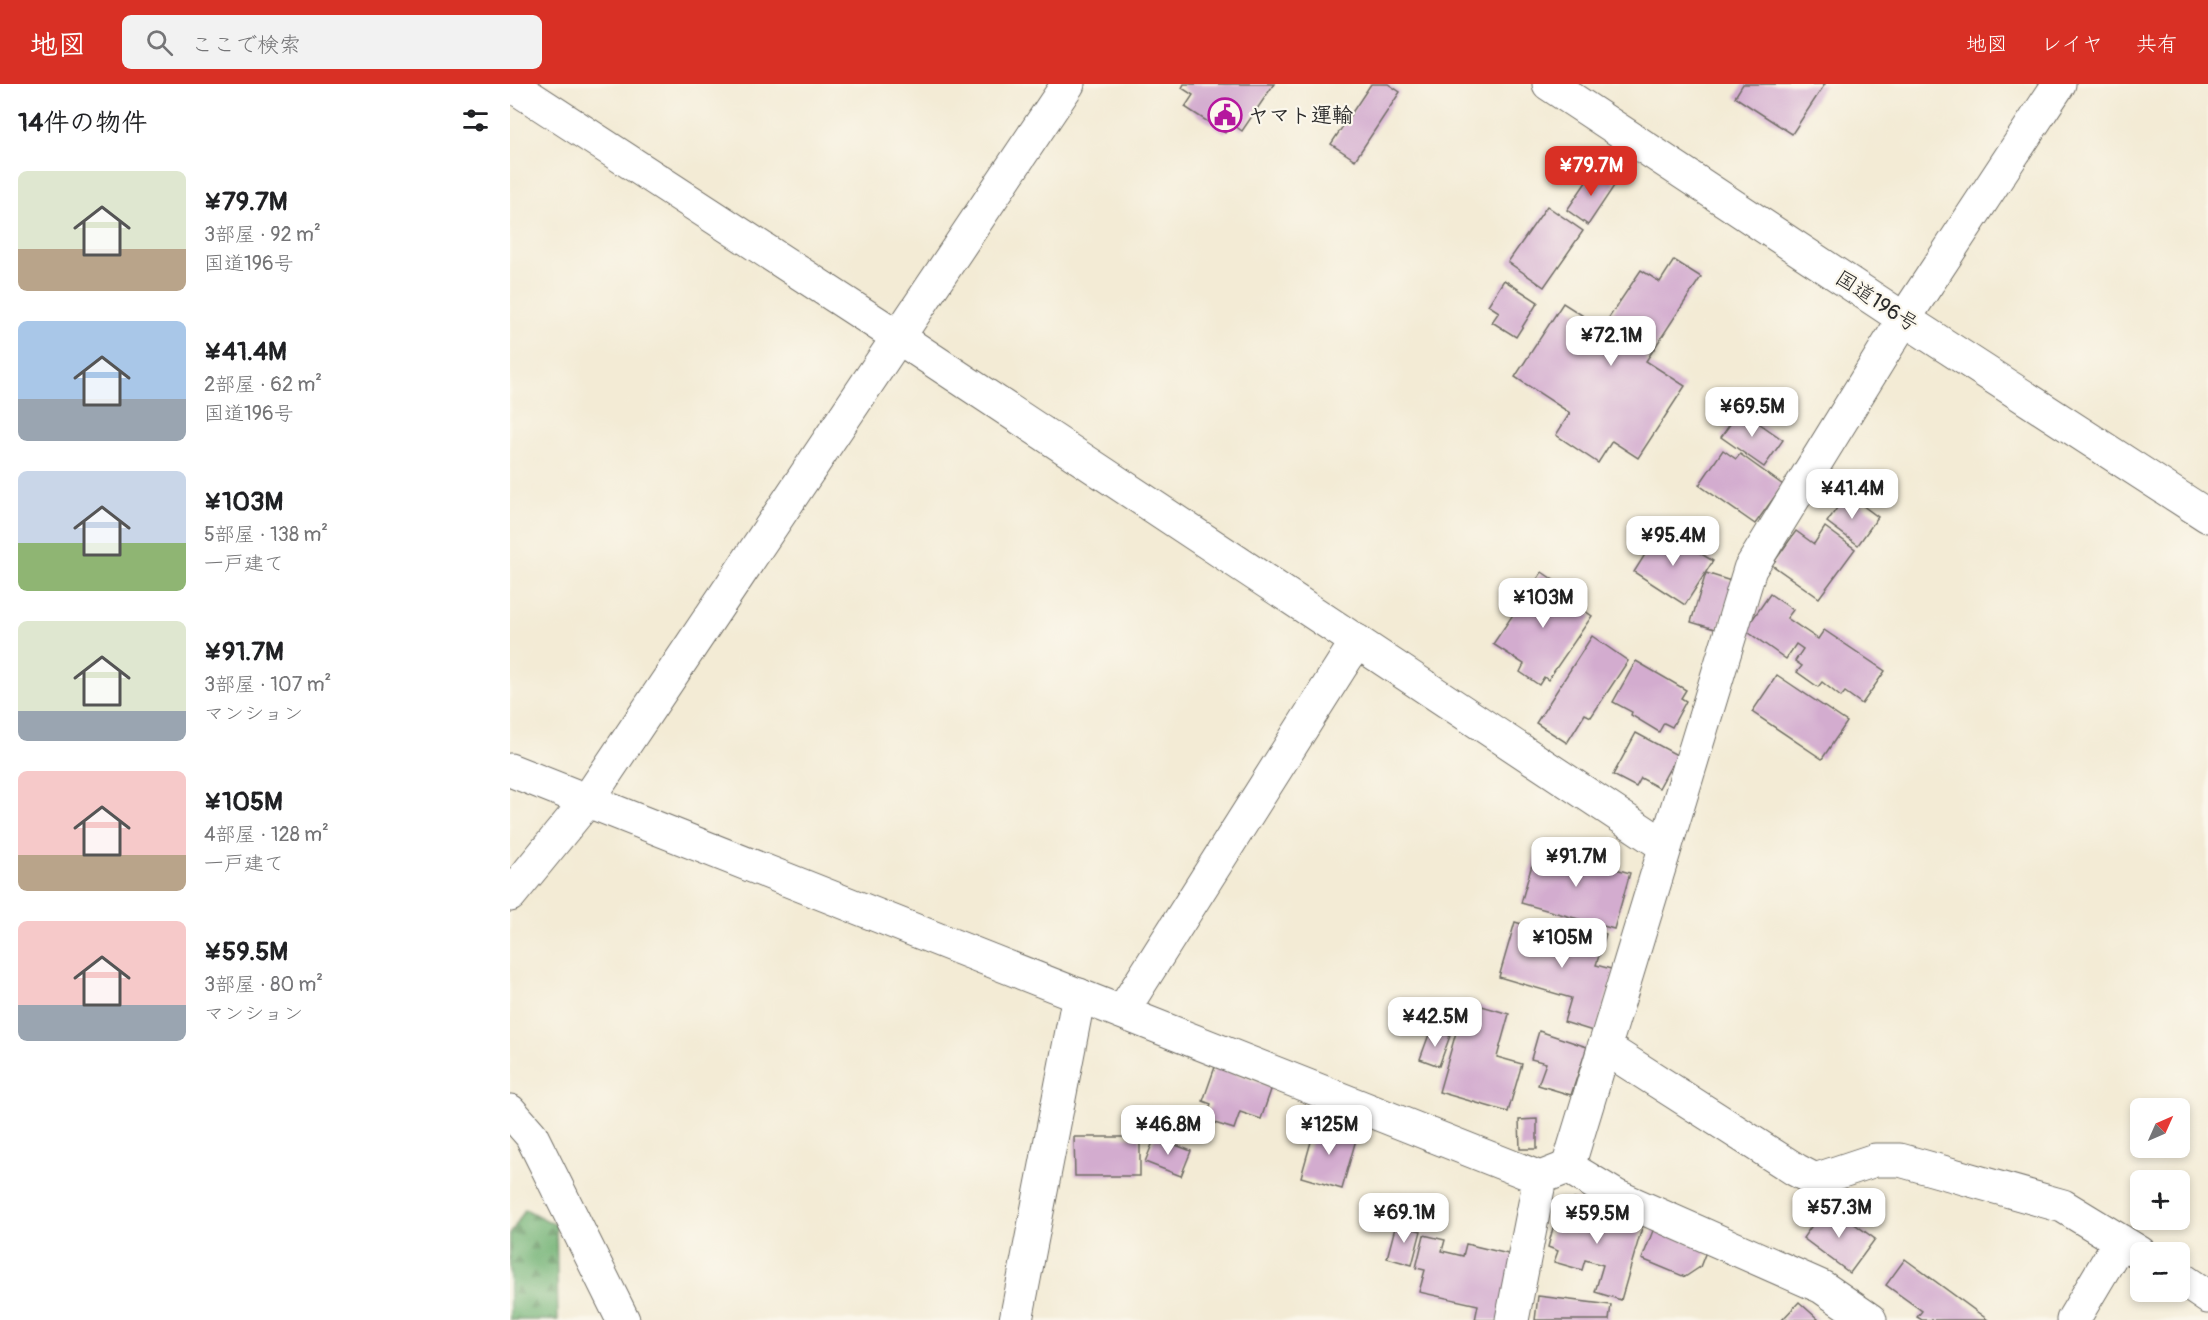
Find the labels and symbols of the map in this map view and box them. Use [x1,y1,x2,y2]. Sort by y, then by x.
public building icon: ヤマト運輸 [1207,97,1243,133]
place label: ヤマト運輸 [1248,102,1353,129]
pin: ¥79.7M [1542,146,1640,197]
street label: 国道196号 [1830,264,1924,338]
pin: ¥72.1M [1562,316,1660,367]
pin: ¥69.5M [1703,387,1801,438]
pin: ¥41.4M [1803,469,1901,520]
pin: ¥95.4M [1624,516,1722,567]
pin: ¥103M [1501,578,1585,629]
pin: ¥91.7M [1527,837,1625,888]
pin: ¥105M [1520,918,1604,969]
pin: ¥42.5M [1386,997,1484,1048]
north arrow [2130,1098,2190,1158]
pin: ¥46.8M [1119,1105,1217,1156]
pin: ¥125M [1287,1105,1371,1156]
pin: ¥57.3M [1790,1188,1888,1239]
pin: ¥69.1M [1355,1193,1453,1244]
pin: ¥59.5M [1548,1194,1646,1245]

